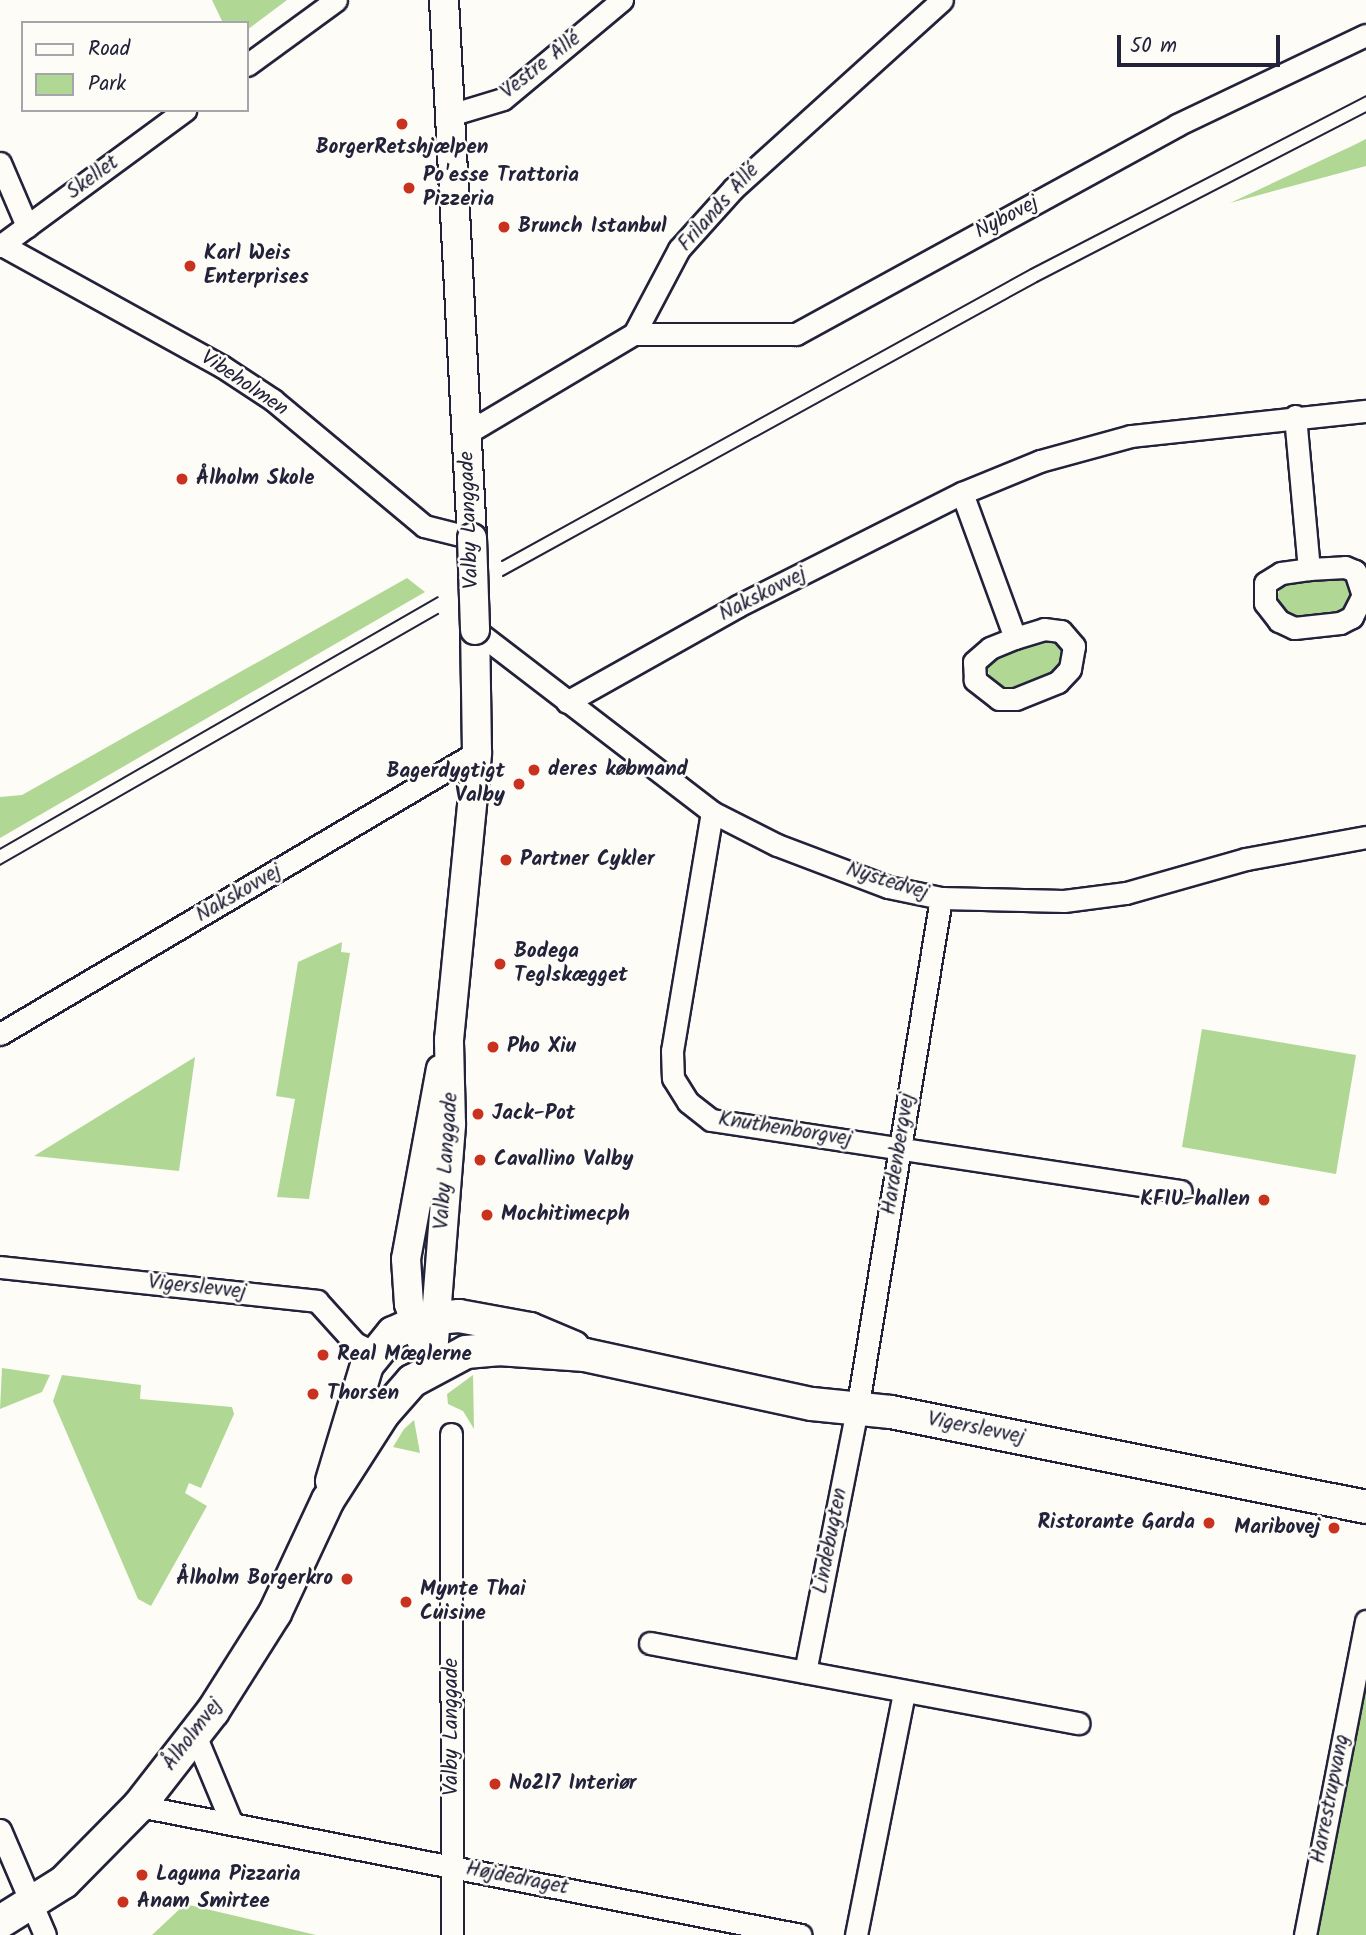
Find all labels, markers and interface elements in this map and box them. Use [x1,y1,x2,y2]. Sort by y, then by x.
legend [21,21,248,112]
scale bar [1121,21,1284,65]
street label: Vestre Allé [496,27,586,105]
text: 50 m [1130,30,1177,63]
text: Road [88,33,130,66]
text: Park [88,68,126,101]
marker: BorgerRetshjælpen [394,116,410,132]
place label: BorgerRetshjælpen [316,135,488,161]
street label: Skellet [62,151,124,205]
street label: Frilands Allé [673,159,765,257]
place label: Po'esse Trattoria Pizzeria [423,163,579,213]
marker: Po'esse Trattoria Pizzeria [401,180,417,196]
street label: Nybovej [971,191,1043,245]
place label: Brunch Istanbul [518,214,667,240]
marker: Brunch Istanbul [496,219,512,235]
place label: Karl Weis Enterprises [204,241,309,291]
marker: Karl Weis Enterprises [182,258,198,274]
street label: Vibeholmen [196,346,292,422]
street label: Valby Langgade [455,451,485,589]
place label: Ålholm Skole [196,466,314,492]
marker: Ålholm Skole [174,471,190,487]
street label: Nakskovvej [715,562,811,628]
place label: deres købmand [548,757,688,783]
place label: Bagerdygtigt Valby [386,759,505,809]
marker: deres købmand [526,762,542,778]
marker: Bagerdygtigt Valby [511,776,527,792]
place label: Partner Cykler [520,847,655,873]
marker: Partner Cykler [498,852,514,868]
street label: Nystedvej [843,858,931,906]
street label: Nakskovvej [192,859,286,929]
place label: Bodega Teglskægget [514,939,628,989]
marker: Bodega Teglskægget [492,956,508,972]
place label: Pho Xiu [507,1034,576,1060]
marker: Pho Xiu [485,1039,501,1055]
street label: Valby Langgade [430,1091,464,1231]
street label: Hardenbergvej [877,1091,921,1217]
place label: Jack-Pot [492,1101,575,1127]
marker: Jack-Pot [470,1106,486,1122]
street label: Knuthenborgvej [716,1107,854,1153]
place label: Cavallino Valby [494,1147,633,1173]
marker: Cavallino Valby [472,1152,488,1168]
place label: KFIU-hallen [1140,1187,1250,1213]
marker: KFIU-hallen [1256,1192,1272,1208]
place label: Mochitimecph [501,1202,630,1228]
marker: Mochitimecph [479,1207,495,1223]
street label: Vigerslevvej [147,1270,247,1306]
place label: Real Mæglerne [337,1342,472,1368]
marker: Real Mæglerne [315,1347,331,1363]
place label: Thorsen [327,1381,399,1407]
marker: Thorsen [305,1386,321,1402]
street label: Vigerslevvej [925,1407,1027,1451]
street label: Lindebugten [808,1486,854,1596]
place label: Ristorante Garda [1037,1510,1195,1536]
marker: Ristorante Garda [1201,1515,1217,1531]
place label: Maribovej [1234,1515,1320,1541]
marker: Maribovej [1326,1520,1342,1536]
place label: Ålholm Borgerkro [176,1566,333,1592]
marker: Ålholm Borgerkro [339,1571,355,1587]
place label: Mynte Thai Cuisine [420,1577,526,1627]
marker: Mynte Thai Cuisine [398,1594,414,1610]
street label: Valby Langgade [439,1658,465,1796]
street label: Ålholmvej [158,1694,228,1776]
street label: Harrestrupvang [1306,1732,1356,1866]
place label: No217 Interiør [509,1771,636,1797]
marker: No217 Interiør [487,1776,503,1792]
street label: Højdedraget [464,1857,570,1901]
place label: Laguna Pizzaria [156,1862,301,1888]
marker: Laguna Pizzaria [134,1867,150,1883]
place label: Anam Smirtee [137,1889,270,1915]
marker: Anam Smirtee [115,1894,131,1910]

